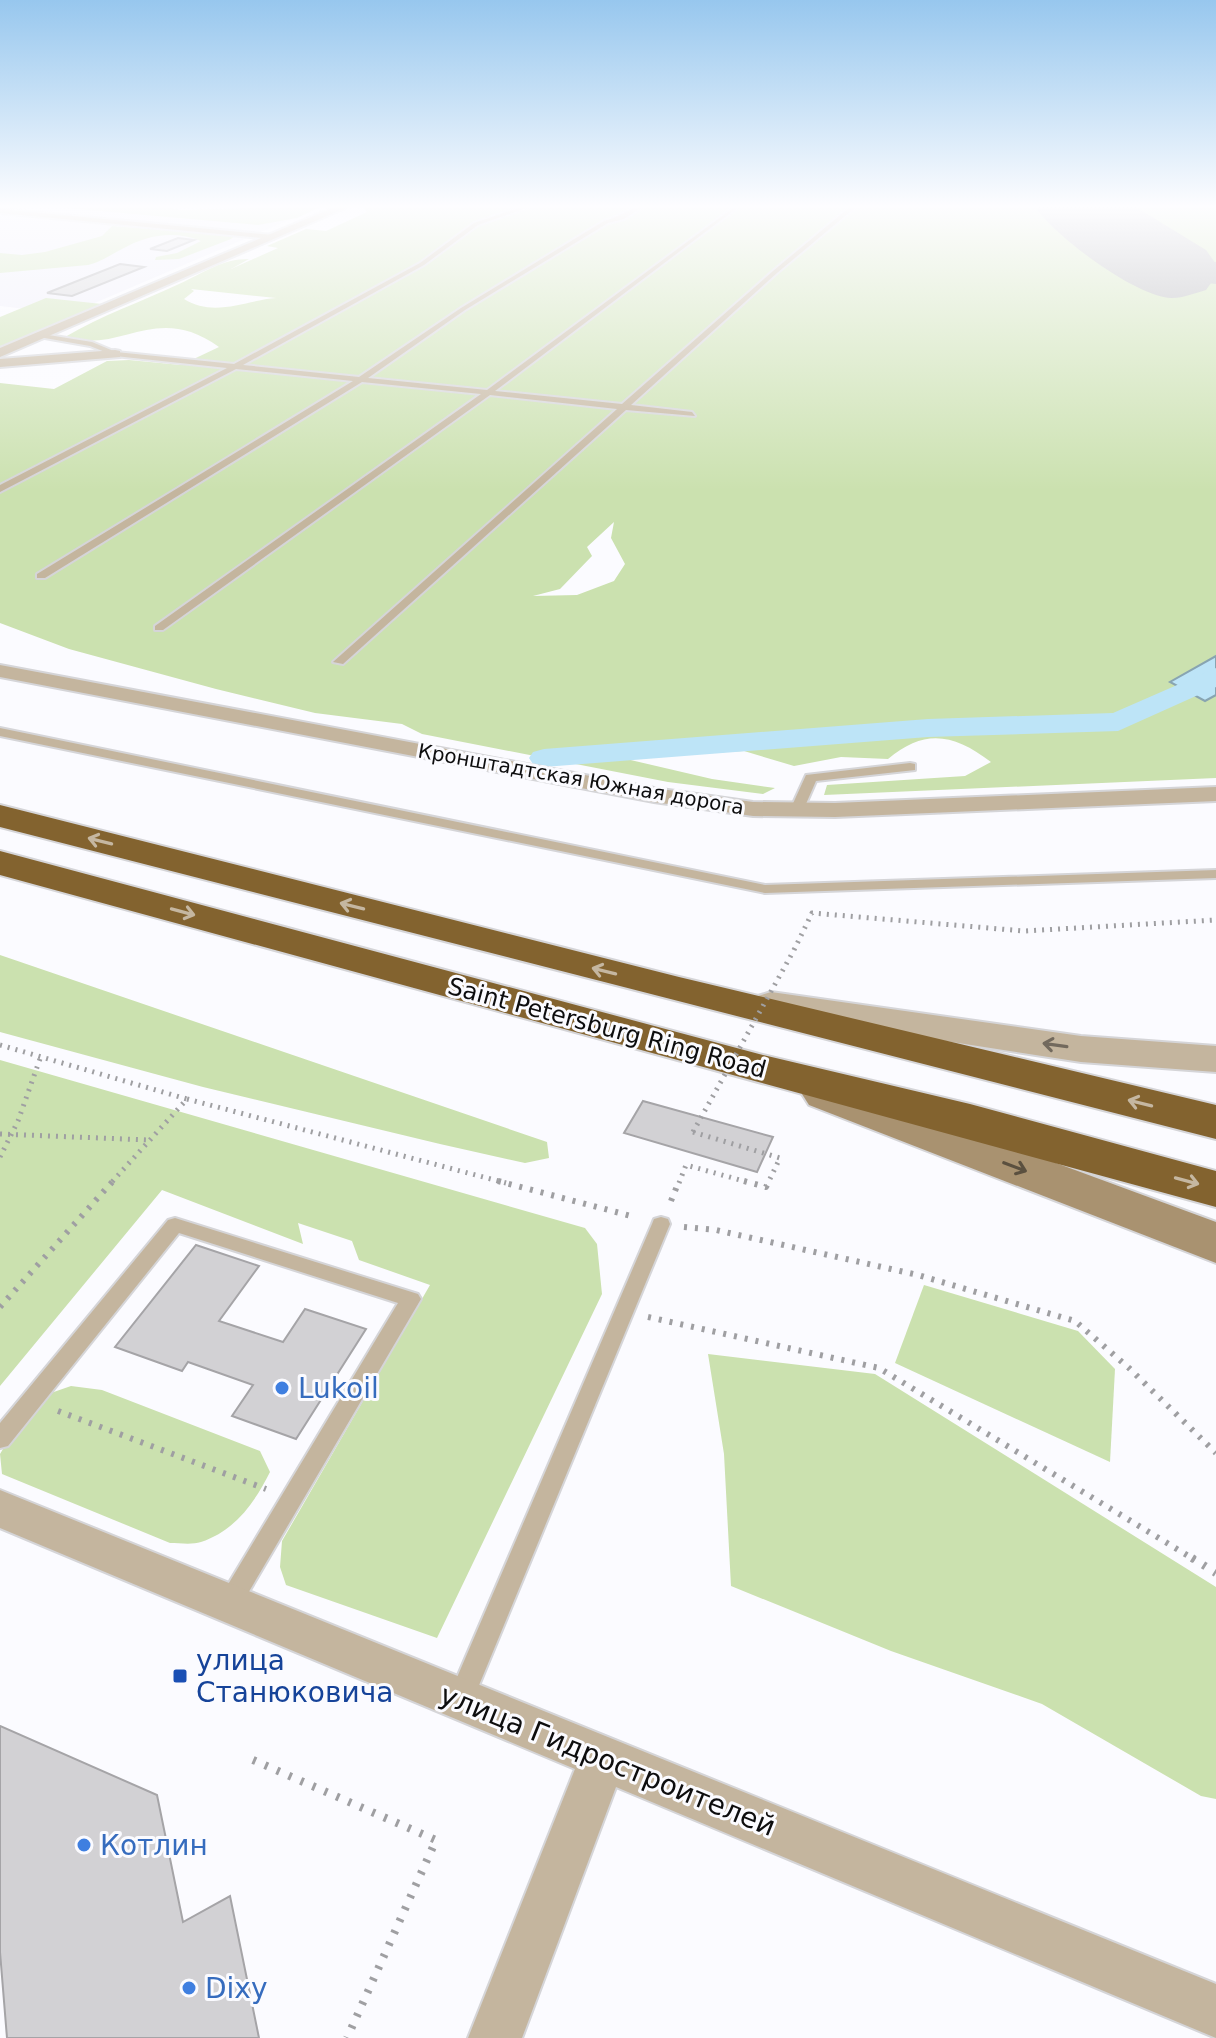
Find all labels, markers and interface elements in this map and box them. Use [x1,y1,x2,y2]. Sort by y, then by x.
street label: Кронштадтская Южная дорога [416,738,746,820]
one-way arrow [88,833,114,848]
one-way arrow [339,897,365,912]
one-way arrow [170,906,196,921]
one-way arrow [591,962,617,977]
street label: Saint Petersburg Ring Road [445,972,769,1084]
one-way arrow [1042,1037,1068,1052]
one-way arrow [1128,1095,1154,1110]
one-way arrow [1002,1161,1027,1175]
one-way arrow [1173,1174,1199,1189]
place label: Lukoil [298,1372,379,1405]
marker: Lukoil [273,1379,291,1397]
place label: улица Станюковича [196,1644,393,1709]
marker: улица Станюковича [171,1667,189,1685]
street label: улица Гидростроителей [435,1678,780,1843]
place label: Котлин [100,1829,208,1862]
marker: Котлин [75,1836,93,1854]
place label: Dixy [205,1972,267,2005]
marker: Dixy [180,1979,198,1997]

